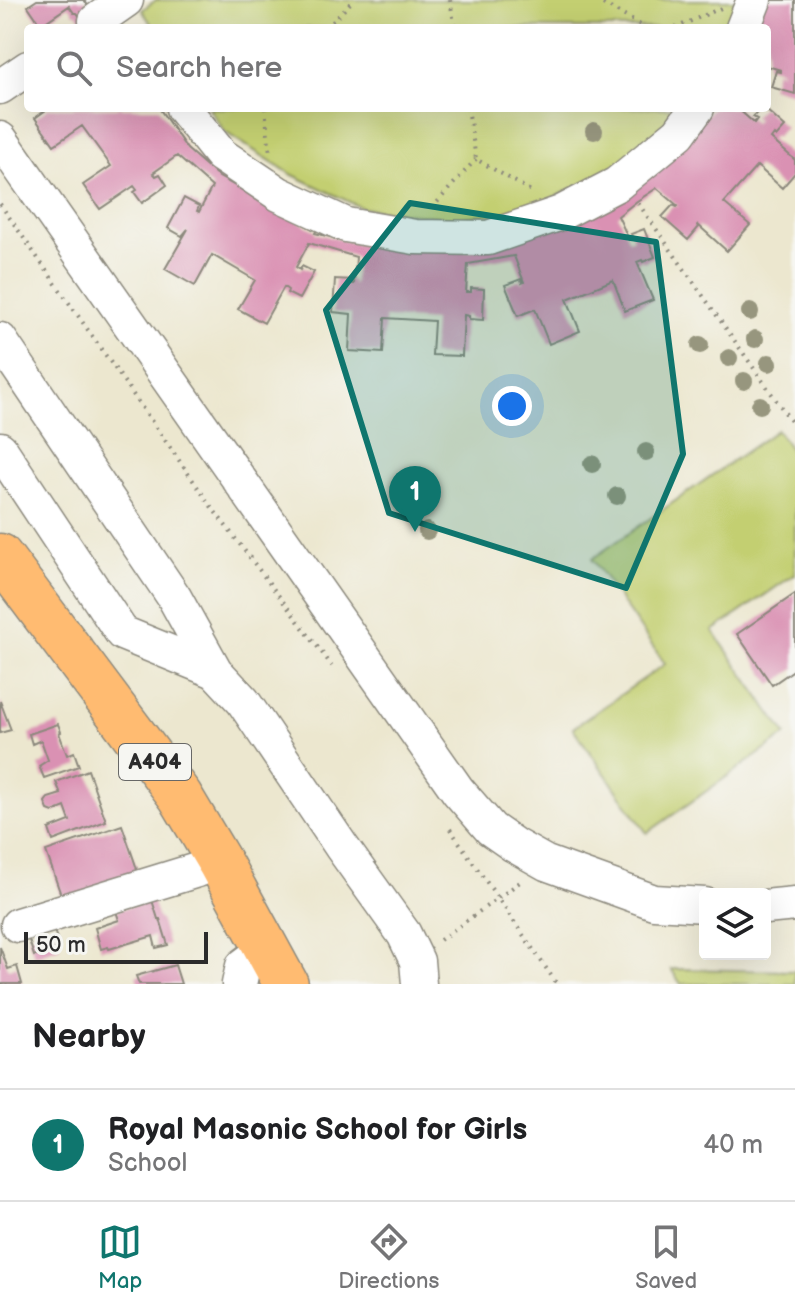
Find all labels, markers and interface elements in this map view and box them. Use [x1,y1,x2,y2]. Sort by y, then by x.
search box [24,24,771,112]
icon: search [52,46,96,90]
text: Search here [116,50,282,86]
your location [492,386,532,426]
pin: 1 [389,466,441,532]
road number: A404 [119,744,191,780]
map controls [699,888,771,960]
button: layers [699,888,771,960]
scale bar [24,928,208,964]
text: 50 m [36,932,86,959]
text: Nearby [32,1016,146,1057]
text: Royal Masonic School for Girls [108,1112,527,1148]
text: 1 [53,1130,63,1161]
text: 40 m [703,1130,763,1161]
text: School [108,1148,187,1179]
tab: Map [98,1220,142,1295]
tab: Directions [338,1220,439,1295]
tab: Saved [635,1220,697,1295]

